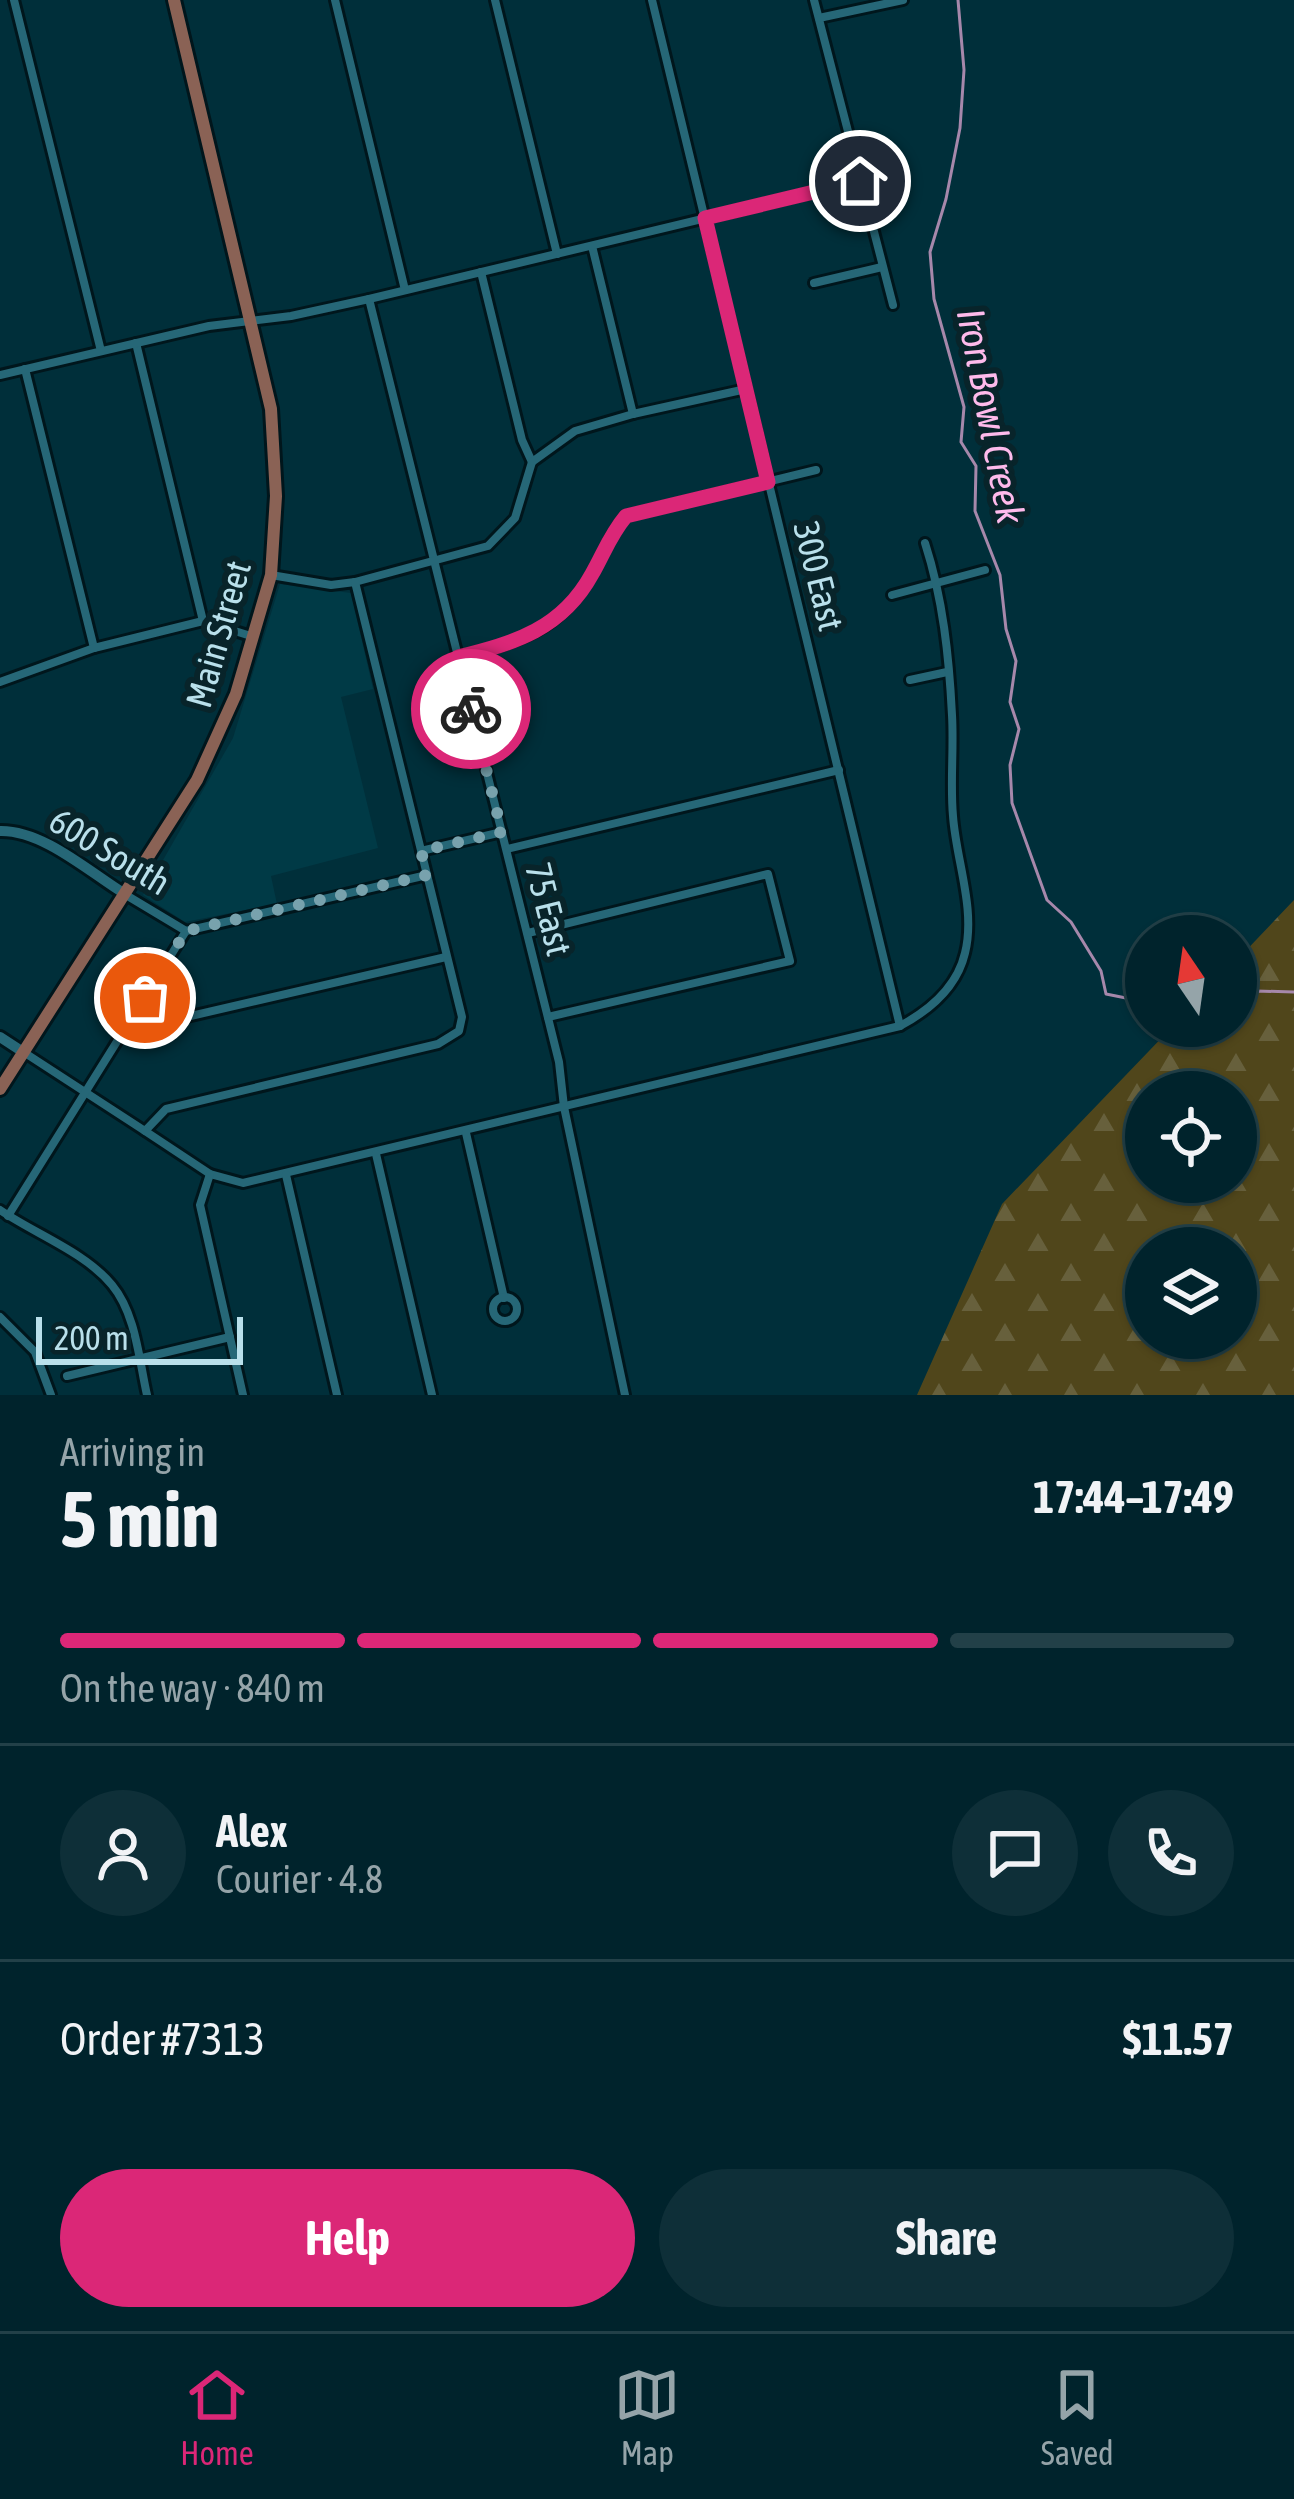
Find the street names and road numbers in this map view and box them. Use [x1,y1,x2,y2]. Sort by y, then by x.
street label: 300 East [785,517,853,635]
street label: Main Street [177,556,259,712]
street label: 600 South [42,799,178,903]
street label: 75 East [517,858,581,960]

